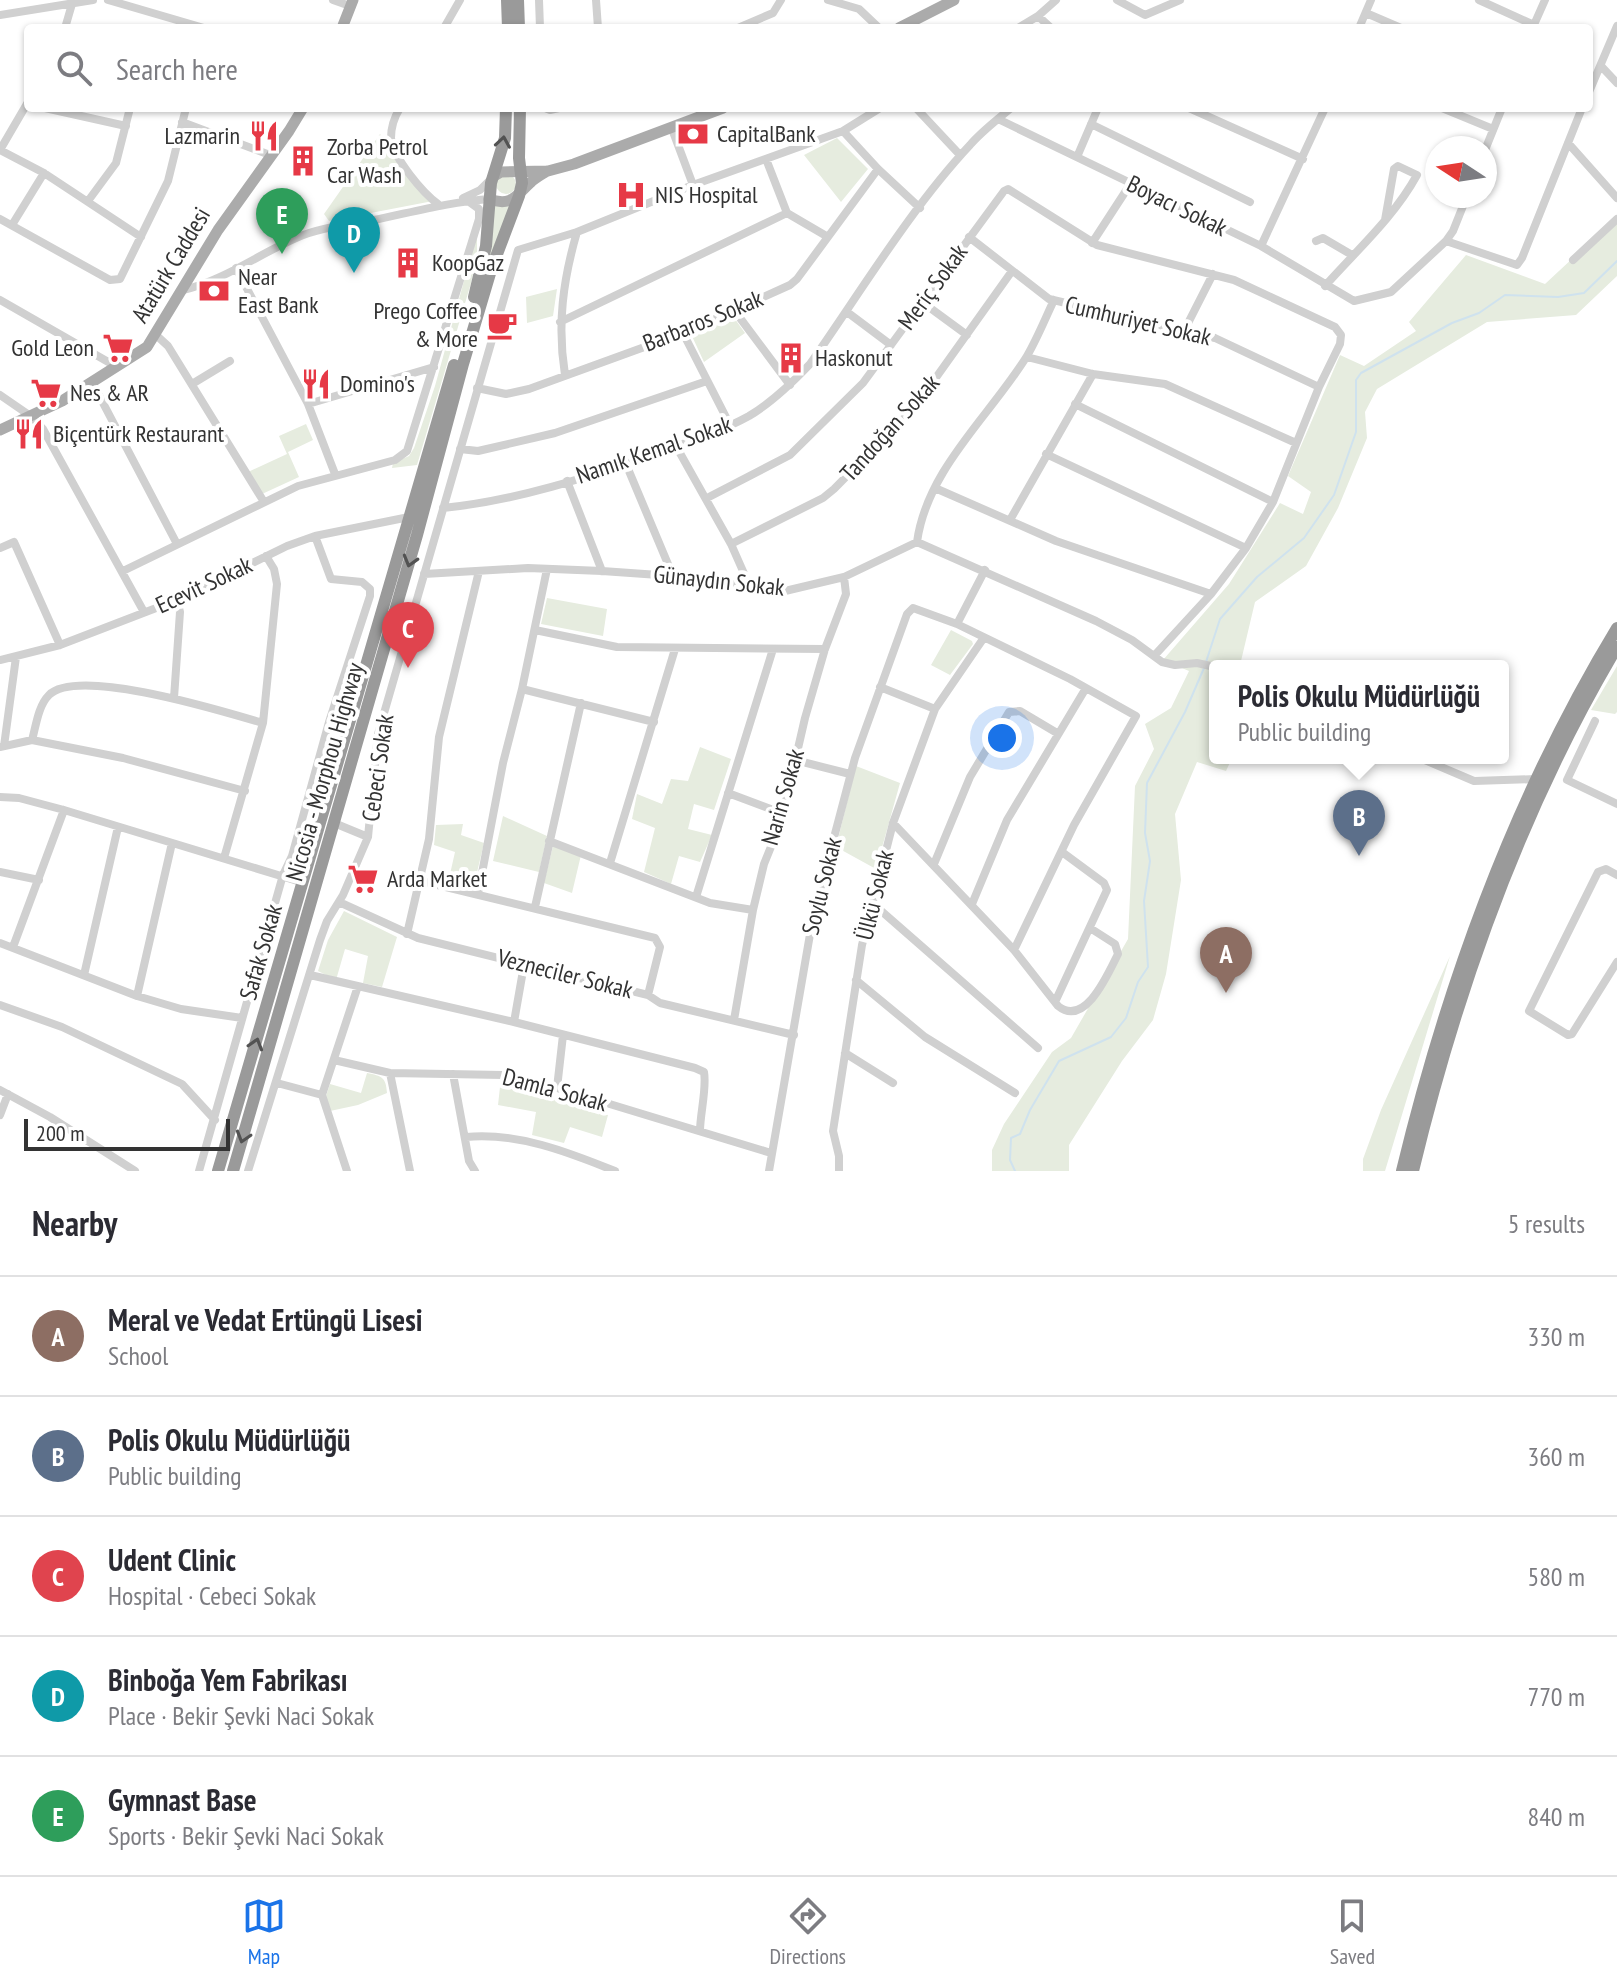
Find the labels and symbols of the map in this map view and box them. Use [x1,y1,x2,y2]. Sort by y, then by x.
bank icon: CapitalBank [676,117,710,151]
place label: CapitalBank [717,118,816,149]
restaurant icon: Lazmarin [247,119,281,153]
place label: Lazmarin [165,120,240,151]
place label: Zorba Petrol Car Wash [327,131,428,190]
one-way arrow [494,136,511,149]
north arrow [1425,136,1497,208]
building icon: Zorba Petrol Car Wash [286,144,320,178]
street label: Boyacı Sokak [1122,168,1233,243]
hospital icon: NIS Hospital [614,178,648,212]
place label: NIS Hospital [655,179,758,210]
pin: E [256,188,308,254]
street label: Atatürk Caddesi [124,201,217,328]
pin: D [328,207,380,273]
street label: Meriç Sokak [891,237,975,336]
building icon: KoopGaz [391,246,425,280]
place label: KoopGaz [432,247,504,278]
place label: Near East Bank [238,261,319,320]
bank icon: Near East Bank [197,274,231,308]
street label: Barbaros Sokak [638,282,768,359]
street label: Cumhuriyet Sokak [1062,289,1215,353]
place label: Prego Coffee & More [373,295,478,354]
cafe icon: Prego Coffee & More [485,308,519,342]
supermarket icon: Gold Leon [101,331,135,365]
place label: Gold Leon [11,332,94,363]
building icon: Haskonut [774,341,808,375]
place label: Haskonut [815,342,893,373]
restaurant icon: Domino's [299,367,333,401]
street label: Tandoğan Sokak [833,367,946,488]
place label: Domino's [340,368,415,399]
supermarket icon: Nes & AR [29,376,63,410]
place label: Nes & AR [70,377,149,408]
street label: Namık Kemal Sokak [572,408,736,491]
restaurant icon: Biçentürk Restaurant [12,417,46,451]
place label: Biçentürk Restaurant [53,418,224,449]
street label: Ecevit Sokak [151,548,258,620]
one-way arrow [403,554,419,567]
street label: Günaydın Sokak [652,558,787,603]
pin: C [382,602,434,668]
street label: Nicosia - Morphou Highway [279,659,371,885]
street label: Cebeci Sokak [355,712,400,824]
your location [982,718,1022,758]
street label: Narin Sokak [754,744,811,849]
pin: B [1333,790,1385,856]
street label: Soylu Sokak [794,833,849,938]
street label: Ülkü Sokak [848,846,901,943]
supermarket icon: Arda Market [346,862,380,896]
place label: Arda Market [387,863,487,894]
street label: Safak Sokak [232,900,289,1003]
pin: A [1200,927,1252,993]
street label: Vezneciler Sokak [493,941,637,1005]
one-way arrow [247,1038,263,1052]
street label: Damla Sokak [499,1061,611,1119]
scale bar [24,1115,230,1151]
one-way arrow [236,1129,252,1143]

